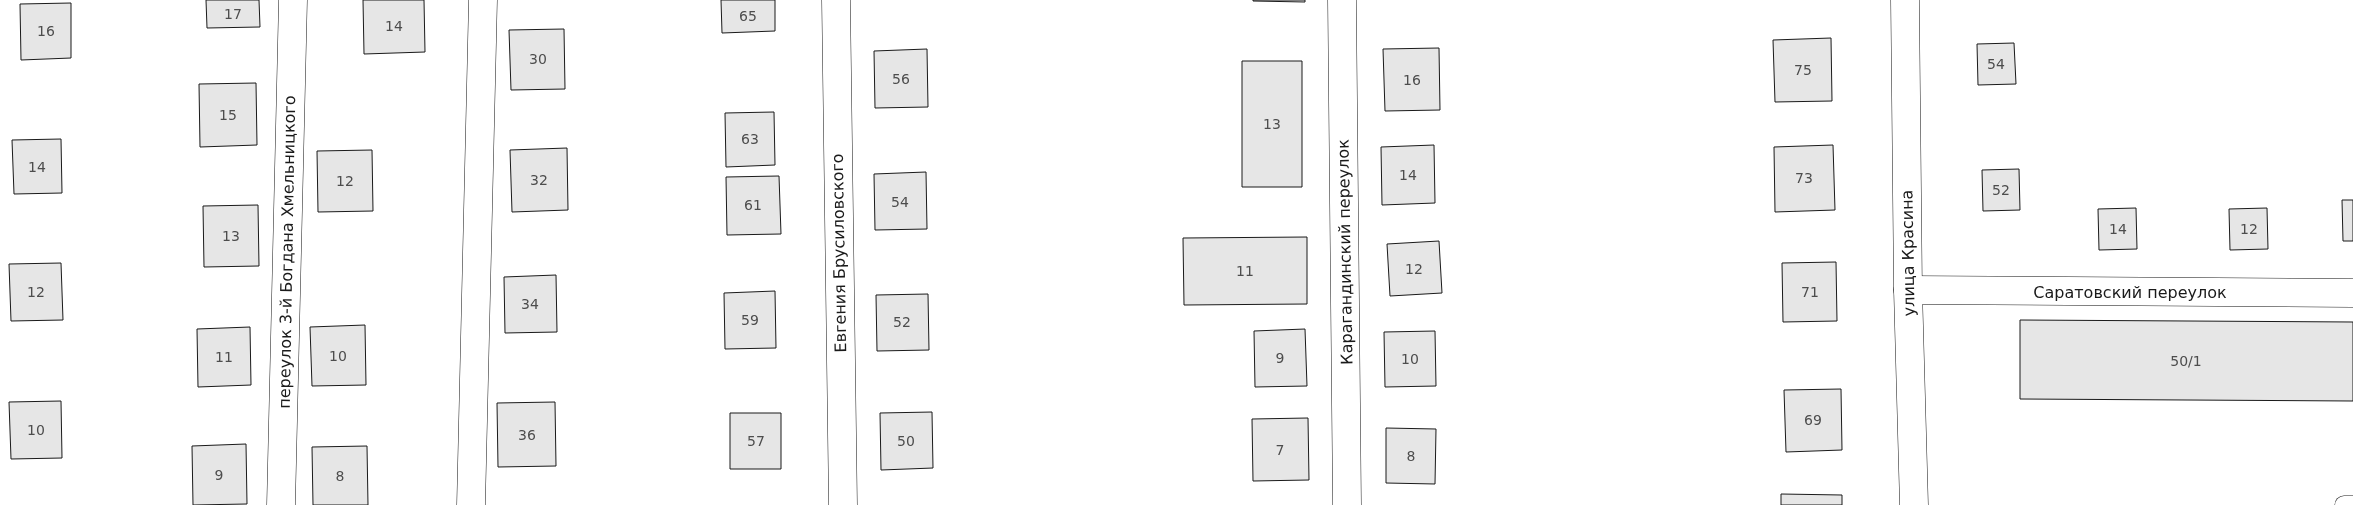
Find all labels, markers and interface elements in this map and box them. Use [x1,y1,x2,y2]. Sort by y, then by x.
house number: 17 [224,6,242,22]
house number: 65 [739,8,757,24]
house number: 14 [385,18,403,34]
house number: 16 [37,23,55,39]
house number: 30 [529,51,547,67]
house number: 54 [1987,56,2005,72]
house number: 75 [1794,62,1812,78]
house number: 56 [892,71,910,87]
house number: 16 [1403,72,1421,88]
street label: переулок 3-й Богдана Хмельницкого [275,95,299,409]
house number: 15 [219,107,237,123]
house number: 13 [1263,116,1281,132]
house number: 63 [741,131,759,147]
street label: Карагандинский переулок [1334,139,1356,365]
street label: Евгения Брусиловского [828,153,850,353]
house number: 14 [28,159,46,175]
house number: 14 [1399,167,1417,183]
house number: 73 [1795,170,1813,186]
house number: 32 [530,172,548,188]
house number: 12 [336,173,354,189]
house number: 52 [1992,182,2010,198]
street label: улица Красина [1897,190,1919,316]
house number: 54 [891,194,909,210]
house number: 61 [744,197,762,213]
house number: 14 [2109,221,2127,237]
house number: 12 [2240,221,2258,237]
house number: 13 [222,228,240,244]
house number: 12 [1405,261,1423,277]
house number: 11 [1236,263,1254,279]
street label: Саратовский переулок [2033,283,2227,302]
house number: 12 [27,284,45,300]
house number: 71 [1801,284,1819,300]
house number: 34 [521,296,539,312]
house number: 59 [741,312,759,328]
house number: 52 [893,314,911,330]
house number: 10 [329,348,347,364]
house number: 11 [215,349,233,365]
house number: 9 [1276,350,1284,366]
house number: 10 [1401,351,1419,367]
house number: 50/1 [2170,353,2202,369]
house number: 69 [1804,412,1822,428]
house number: 10 [27,422,45,438]
house number: 36 [518,427,536,443]
house number: 57 [747,433,765,449]
house number: 50 [897,433,915,449]
house number: 7 [1276,442,1284,458]
house number: 8 [1407,448,1415,464]
house number: 9 [215,467,223,483]
house number: 8 [336,468,344,484]

